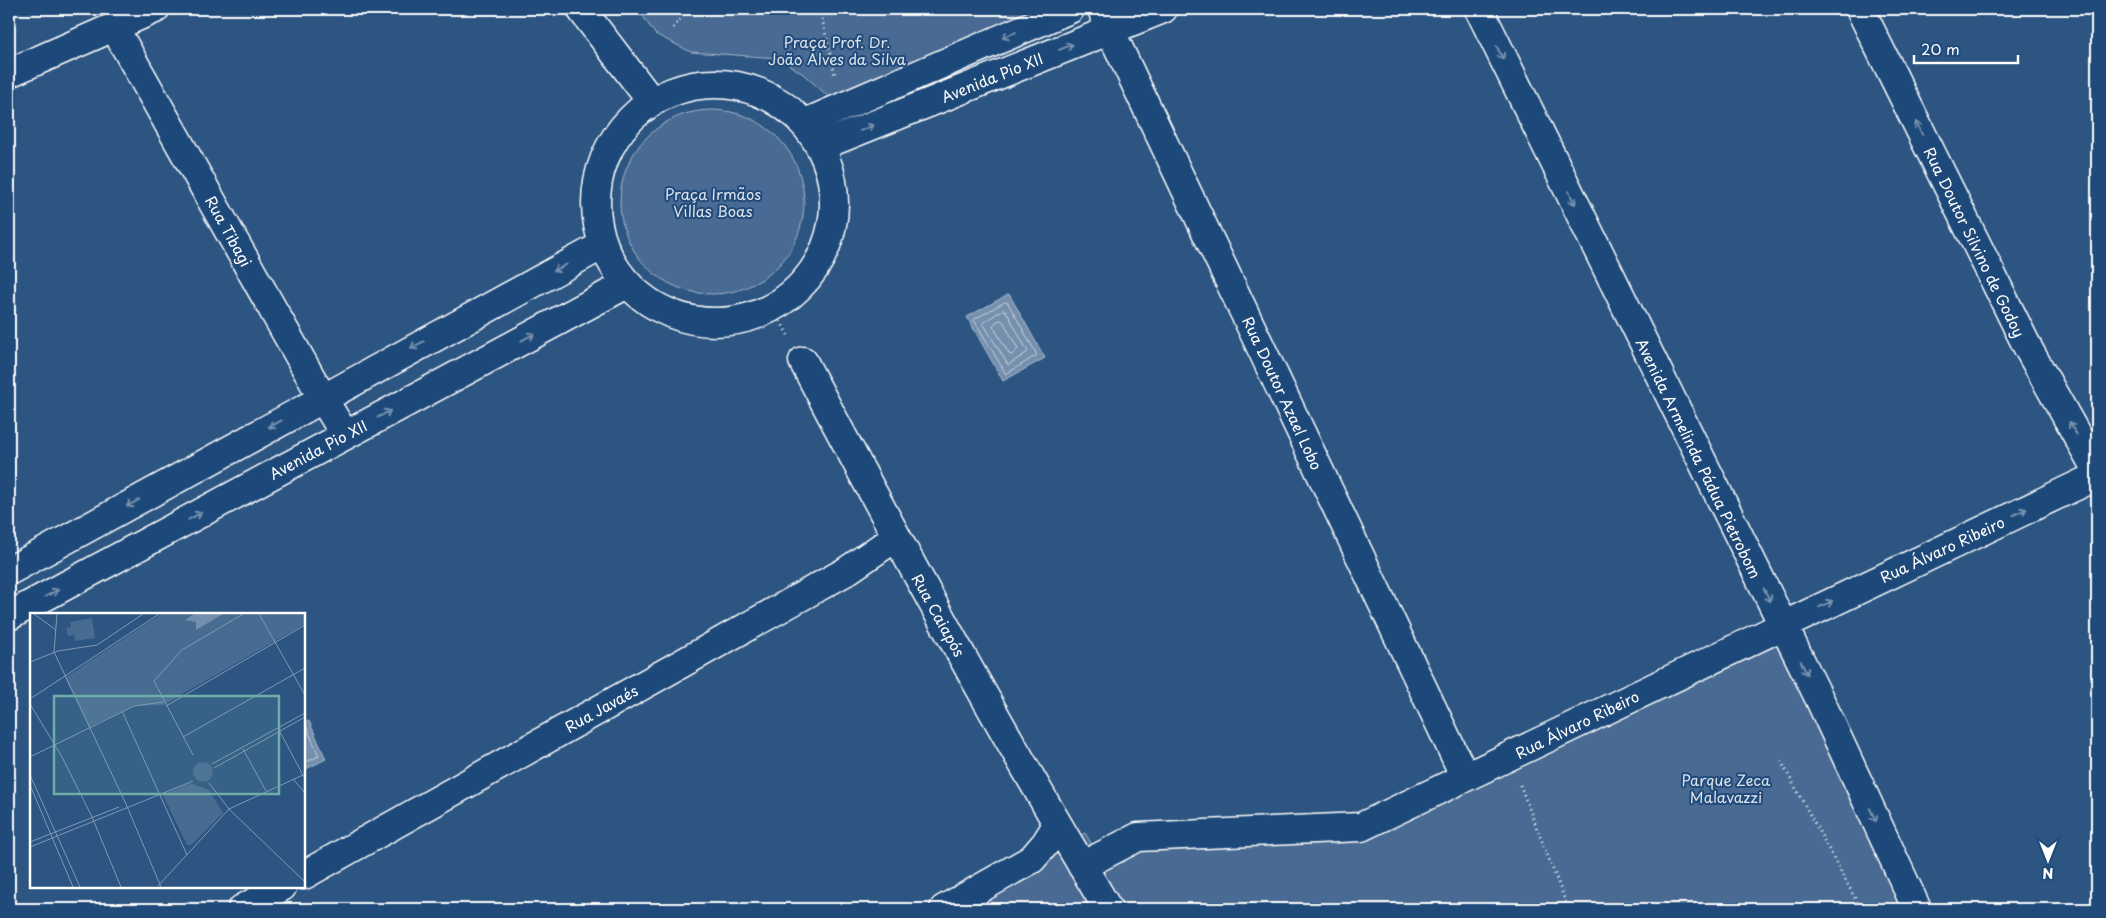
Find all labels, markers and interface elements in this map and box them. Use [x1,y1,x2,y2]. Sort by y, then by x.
park label: Praça Prof. Dr. João Alves da Silva [768,30,907,70]
one-way arrow [1002,30,1017,40]
scale bar [1914,32,2017,64]
text: 20 m [1921,37,1960,60]
one-way arrow [1058,42,1073,52]
one-way arrow [1495,45,1505,60]
street label: Avenida Pio XII [938,46,1046,108]
one-way arrow [1914,121,1924,136]
one-way arrow [859,122,874,131]
street label: Rua Doutor Silvino de Godoy [1919,143,2031,341]
park label: Praça Irmãos Villas Boas [665,182,761,222]
street label: Rua Tibagi [200,191,258,271]
one-way arrow [1567,191,1577,206]
one-way arrow [553,264,568,273]
street label: Rua Doutor Azael Lobo [1237,312,1329,474]
one-way arrow [520,332,534,342]
street label: Avenida Armelinda Pádua Pietrobom [1631,334,1767,582]
one-way arrow [410,341,425,351]
one-way arrow [376,409,391,418]
street label: Avenida Pio XII [265,413,371,485]
one-way arrow [268,419,282,429]
one-way arrow [2068,422,2078,436]
one-way arrow [126,498,140,508]
one-way arrow [2013,507,2028,517]
one-way arrow [187,510,201,520]
street label: Rua Álvaro Ribeiro [1876,510,2008,588]
street label: Rua Caiapós [907,569,971,661]
one-way arrow [44,588,59,598]
one-way arrow [1762,588,1772,603]
one-way arrow [1818,599,1833,608]
inset map [30,613,305,888]
one-way arrow [1800,660,1809,675]
street label: Rua Javaés [560,678,642,738]
street label: Rua Álvaro Ribeiro [1511,684,1643,764]
park label: Parque Zeca Malavazzi [1682,768,1771,808]
one-way arrow [1869,807,1879,822]
north arrow [2024,836,2074,886]
text: N [2042,863,2054,884]

